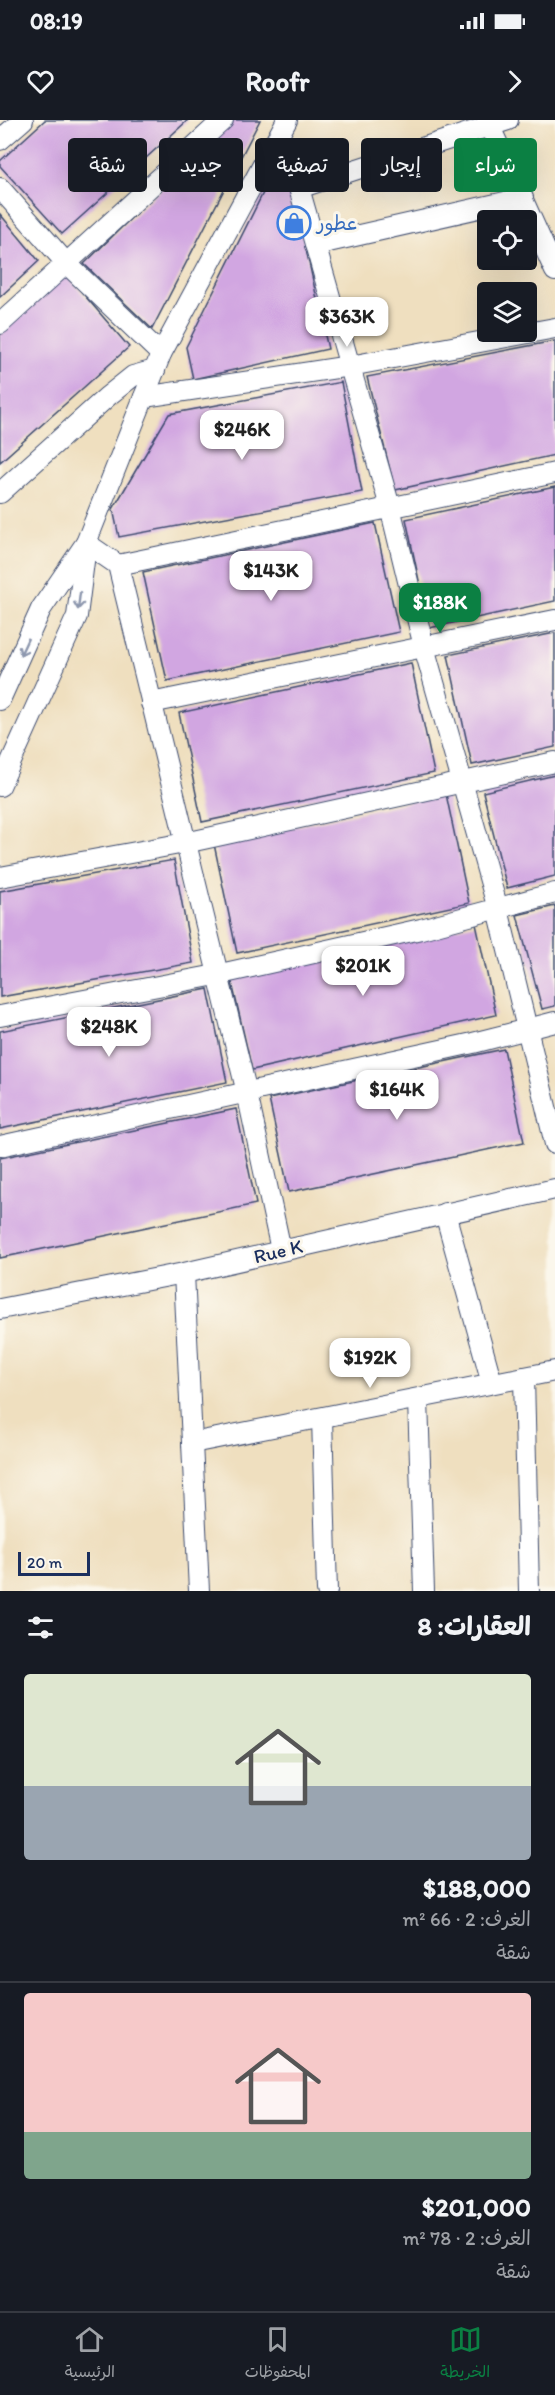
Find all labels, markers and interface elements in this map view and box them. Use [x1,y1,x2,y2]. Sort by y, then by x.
text: 08:19 [30,8,83,35]
icon: heart [24,65,57,98]
text: Roofr [245,65,310,98]
icon: forward [498,65,531,98]
chip: شقة [68,138,147,192]
chip: جديد [159,138,243,192]
chip: تصفية [255,138,349,192]
chip: إيجار [361,138,442,192]
chip: شراء [454,138,537,192]
shop icon: عطور [276,205,312,241]
map controls [477,210,537,342]
button: locate [477,210,537,270]
place label: عطور [315,211,359,237]
button: layers [477,282,537,342]
pin: $363K [305,297,389,348]
text: $363K [319,304,375,328]
pin: $246K [200,410,284,461]
text: $246K [214,417,270,441]
pin: $143K [229,551,313,602]
text: $143K [243,558,299,582]
pin: $188K [398,583,482,634]
text: $188K [413,590,467,614]
one-way arrow [73,591,84,610]
one-way arrow [18,637,29,655]
pin: $201K [321,946,405,997]
text: $201K [335,953,391,977]
pin: $248K [67,1007,151,1058]
text: $248K [81,1014,137,1038]
pin: $164K [355,1070,439,1121]
text: $164K [370,1077,424,1101]
street label: Rue K [251,1234,305,1268]
pin: $192K [328,1338,412,1389]
text: $192K [343,1345,397,1369]
scale bar [18,1549,90,1576]
text: 20 m [27,1553,62,1572]
text: العقارات: 8 [417,1610,531,1642]
icon: filters [24,1611,57,1644]
icon: home [224,1713,332,1821]
text: $188,000 [423,1872,531,1904]
text: الغرف: 2 · 66 m² [402,1907,531,1931]
text: شقة [496,1940,531,1964]
icon: home [224,2032,332,2140]
text: $201,000 [422,2191,531,2223]
text: الغرف: 2 · 78 m² [403,2226,531,2250]
text: شقة [496,2259,531,2283]
tab: الرئيسية [65,2323,115,2386]
tab: المحفوظات [245,2323,311,2386]
tab: الخريطة [440,2323,490,2386]

